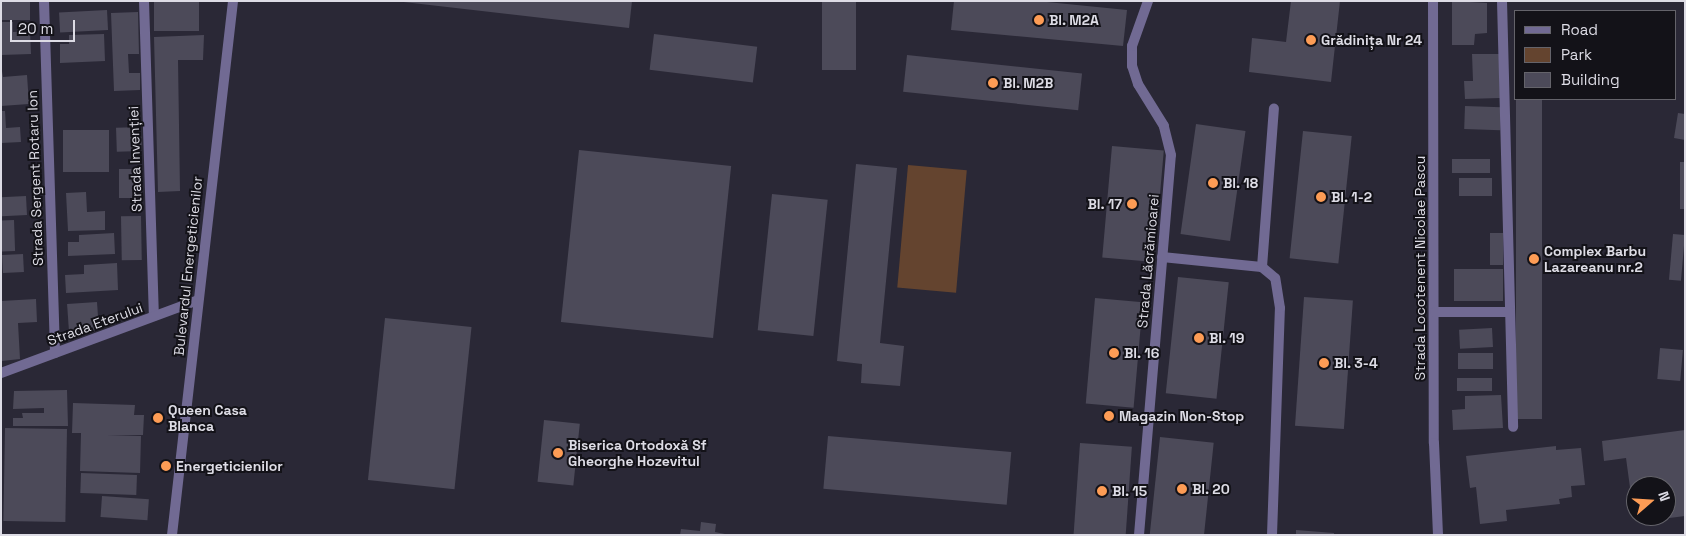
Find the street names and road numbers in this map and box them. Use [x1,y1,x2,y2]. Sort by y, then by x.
street label: Strada Sergent Rotaru Ion [24,90,46,266]
street label: Strada Invenției [125,106,145,212]
street label: Strada Locotenent Nicolae Pascu [1412,156,1428,380]
street label: Bulevardul Energeticienilor [170,175,206,357]
street label: Strada Lăcrămioarei [1134,193,1162,329]
street label: Strada Eterului [45,299,145,349]

